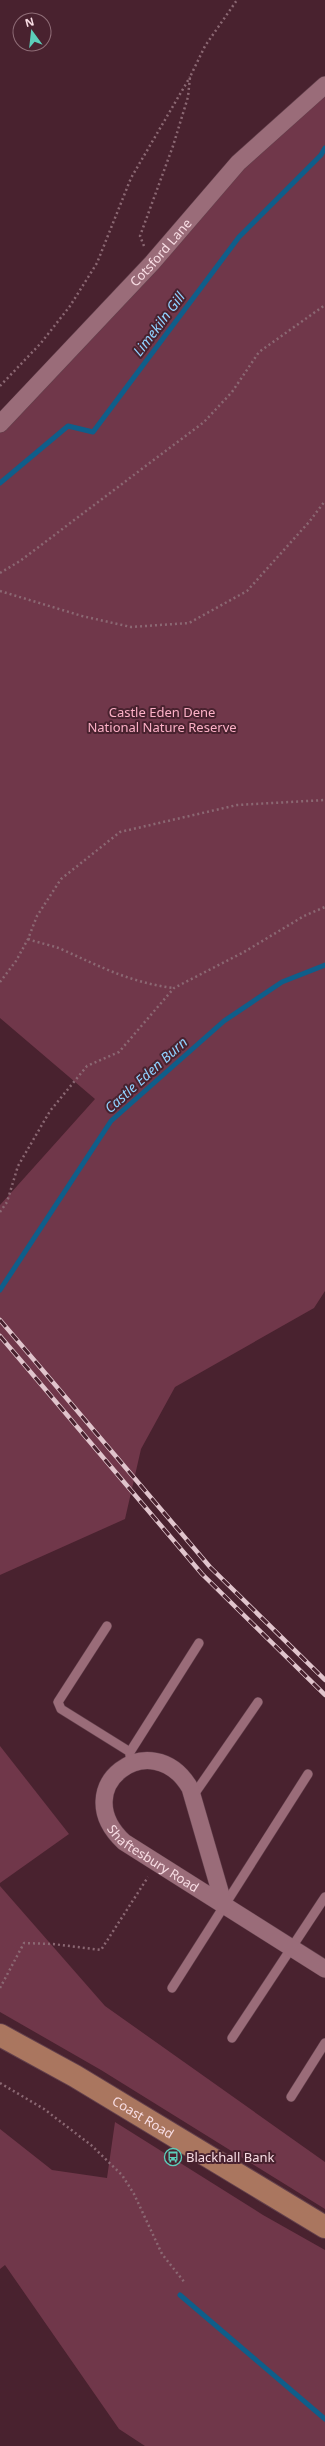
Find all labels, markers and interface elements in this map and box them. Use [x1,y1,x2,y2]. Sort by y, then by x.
north arrow [12,12,52,52]
text: N [23,13,36,30]
street label: Cotsford Lane [125,214,196,290]
water label: Limekiln Gill [128,287,189,360]
park label: Castle Eden Dene National Nature Reserve [87,703,237,736]
water label: Castle Eden Burn [100,1032,191,1117]
street label: Shaftesbury Road [103,1821,202,1896]
street label: Coast Road [109,2092,177,2143]
bus stop icon: Blackhall Bank [163,2147,183,2167]
place label: Blackhall Bank [186,2148,274,2166]

